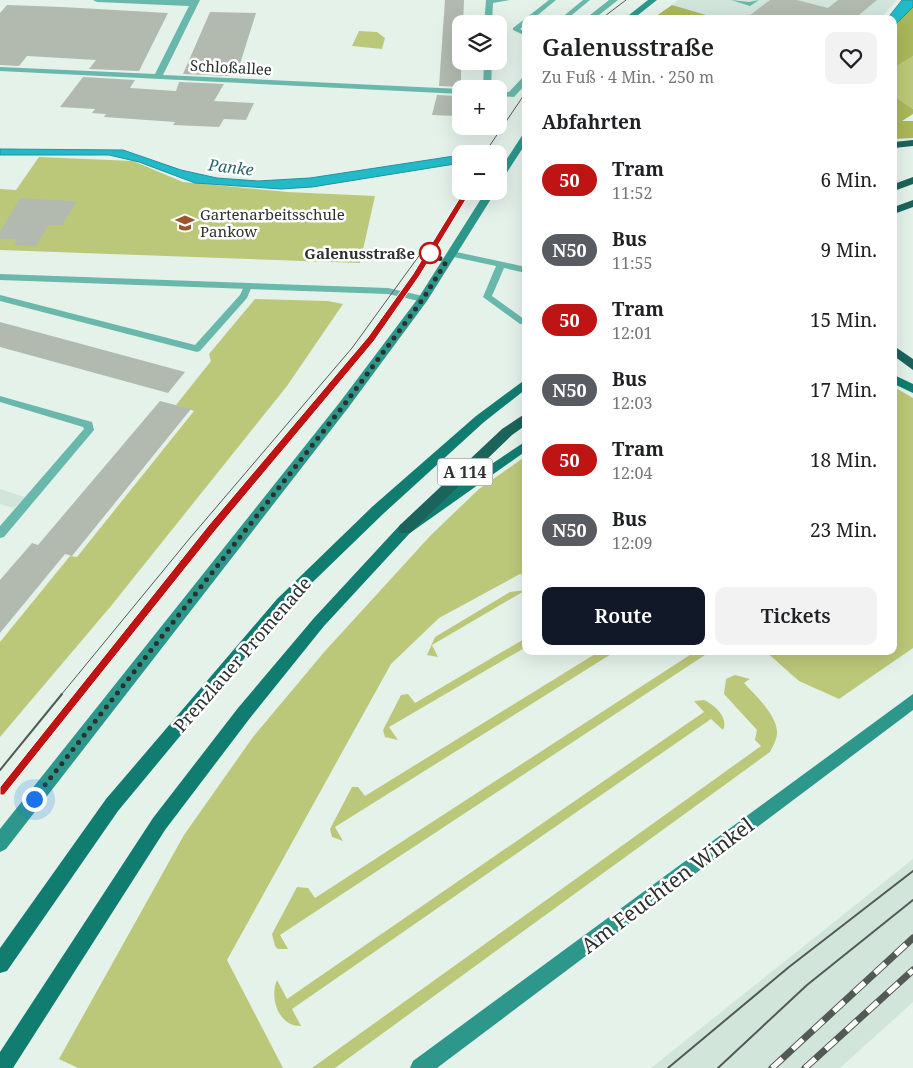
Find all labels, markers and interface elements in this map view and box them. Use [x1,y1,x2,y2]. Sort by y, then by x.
map controls [452,15,507,200]
button: layers [452,15,507,70]
text: Galenusstraße [542,30,714,63]
button: heart [825,32,877,84]
street label: Schloßallee [190,55,272,79]
text: Zu Fuß · 4 Min. · 250 m [542,66,714,88]
button: + [452,80,507,135]
text: Abfahrten [542,109,642,135]
button: − [452,145,507,200]
water label: Panke [206,153,255,181]
text: Tram [612,156,664,182]
text: 6 Min. [821,167,877,193]
text: 50 [559,168,580,192]
text: 11:52 [612,182,652,204]
place label: Gartenarbeitsschule Pankow [200,204,345,241]
school or university icon: Gartenarbeitsschule Pankow [174,212,196,234]
text: Bus [612,226,647,252]
text: 9 Min. [821,237,877,263]
text: N50 [552,238,587,262]
marker: Galenusstraße [419,242,441,264]
place label: Galenusstraße [304,243,415,263]
text: 11:55 [612,252,652,274]
text: Tram [612,296,664,322]
text: 15 Min. [810,307,877,333]
text: 50 [559,308,580,332]
text: 12:01 [612,322,652,344]
text: Bus [612,366,647,392]
text: 17 Min. [810,377,877,403]
text: N50 [552,378,587,402]
text: 12:03 [612,392,652,414]
text: Tram [612,436,664,462]
text: 18 Min. [810,447,877,473]
text: 50 [559,448,580,472]
road number: A 114 [438,458,492,486]
text: 12:04 [612,462,652,484]
text: Bus [612,506,647,532]
text: 23 Min. [810,517,877,543]
text: N50 [552,518,587,542]
text: 12:09 [612,532,652,554]
street label: Prenzlauer Promenade [168,571,316,737]
button: Route [542,587,705,645]
button: Tickets [715,587,877,645]
your location [22,787,47,812]
street label: Am Feuchten Winkel [575,811,759,959]

